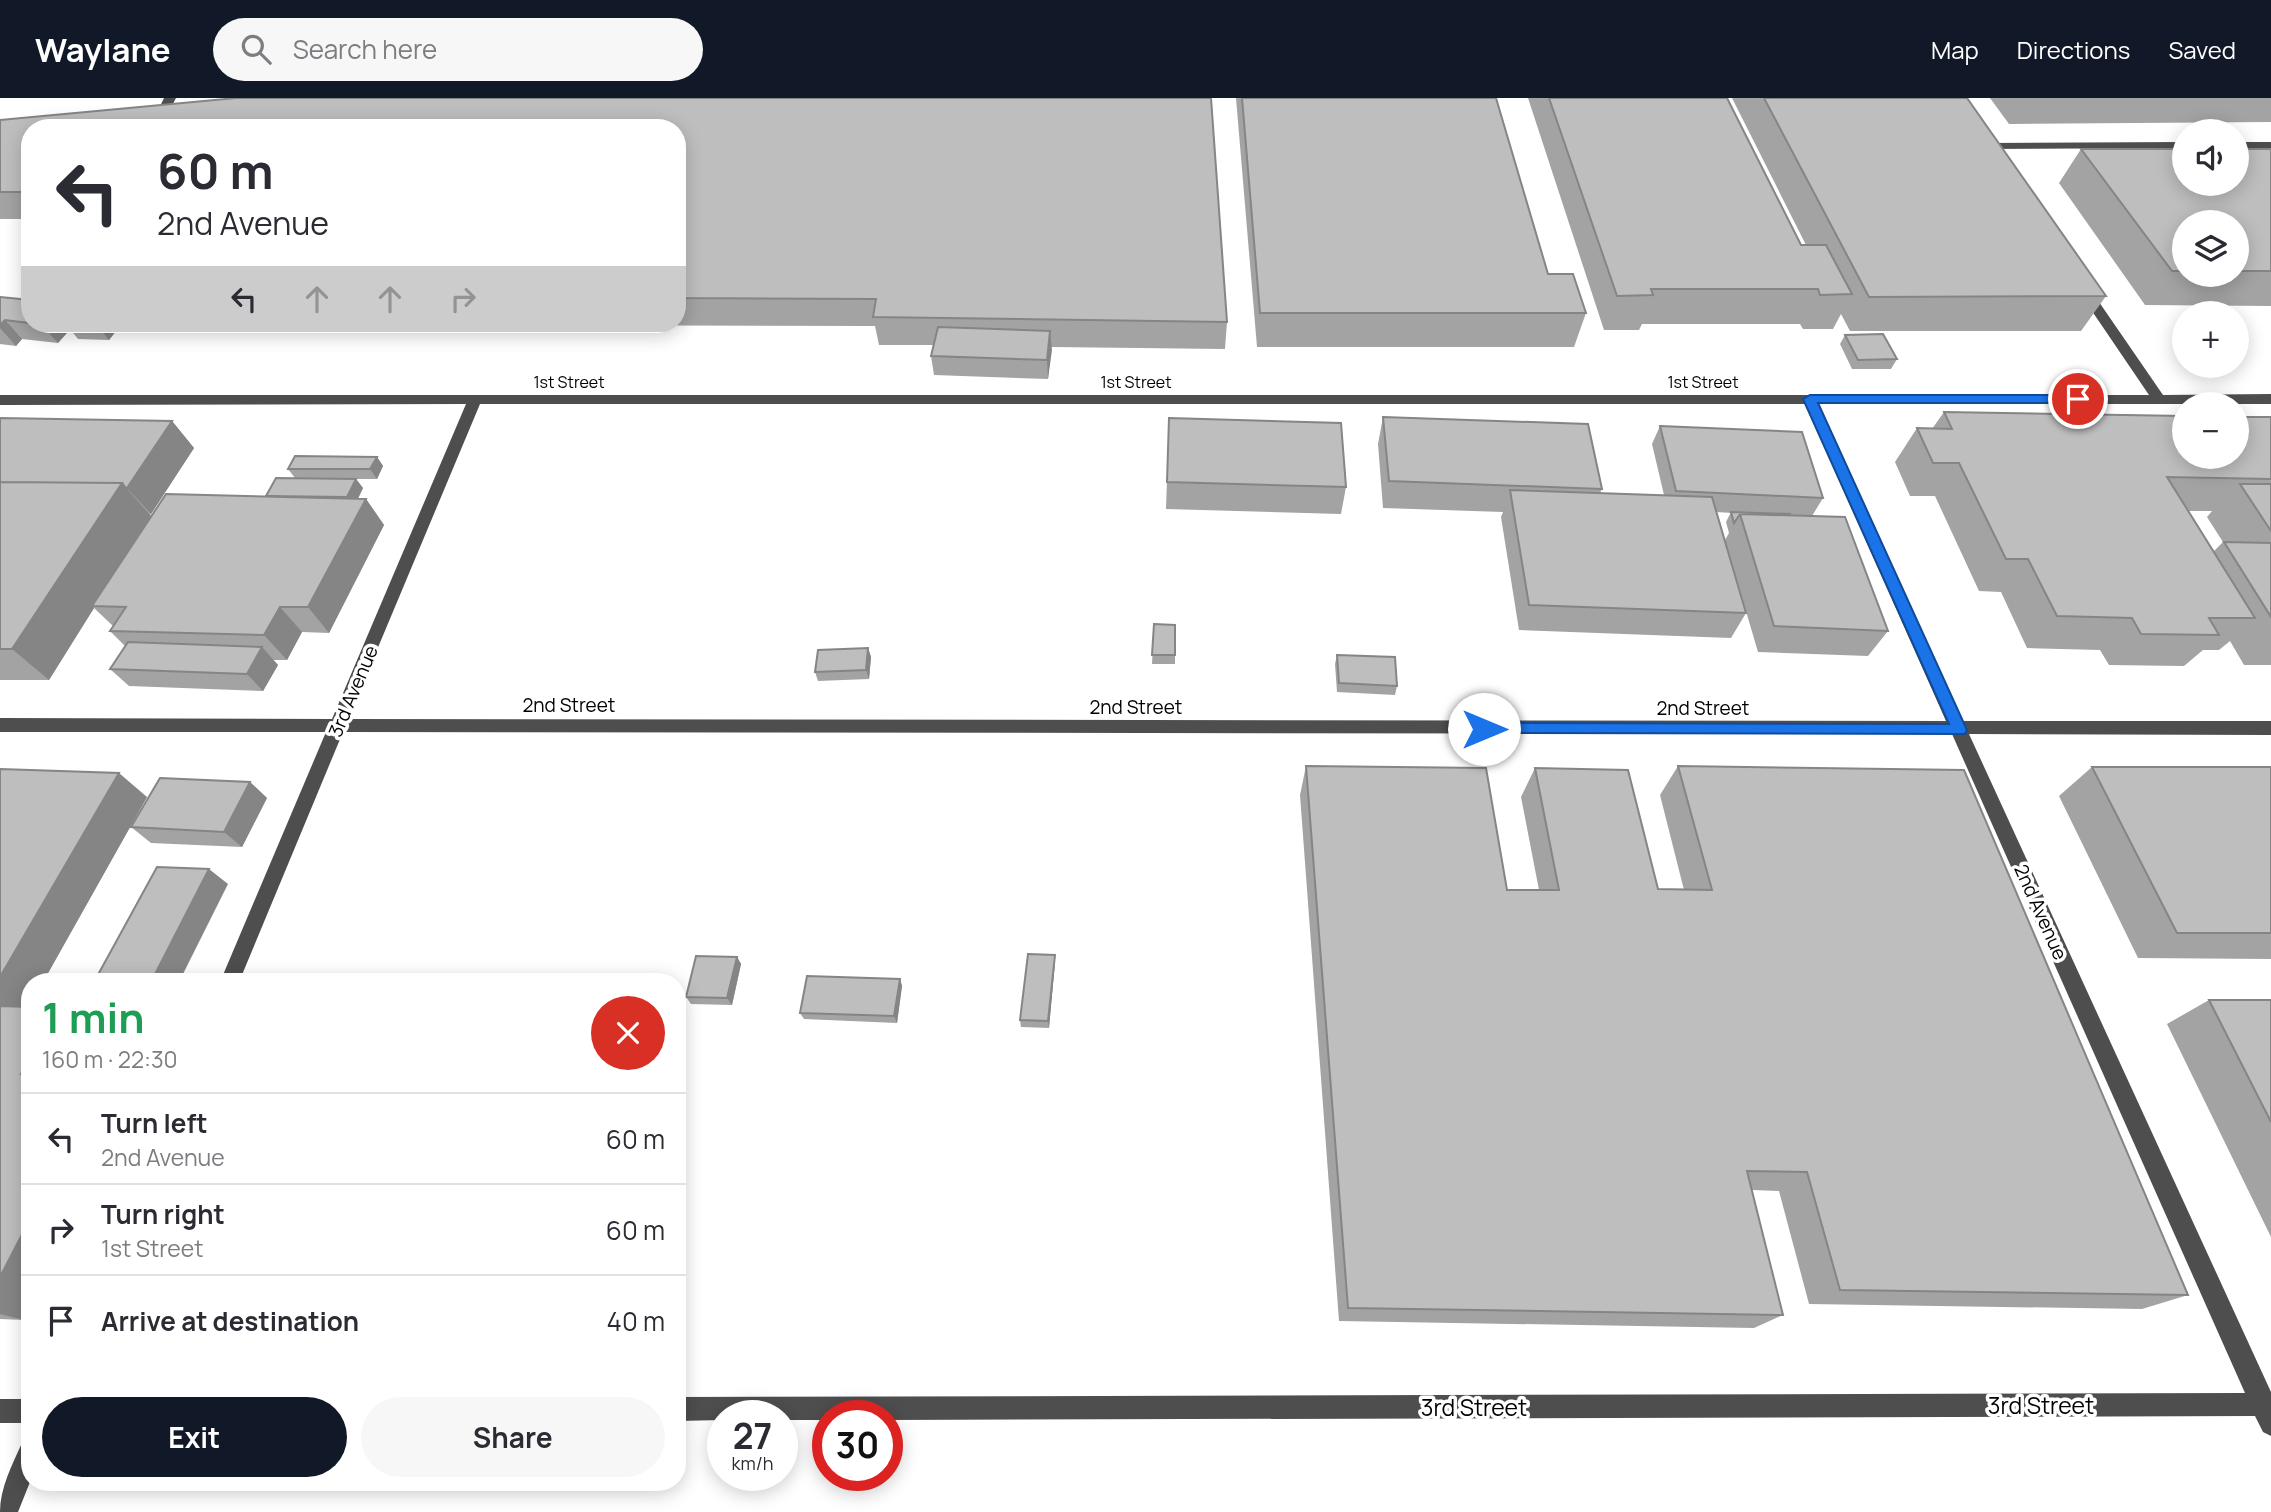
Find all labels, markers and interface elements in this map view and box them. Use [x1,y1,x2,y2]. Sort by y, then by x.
search box [213,18,703,81]
text: Waylane [35,27,171,72]
icon: search [237,30,275,68]
text: Search here [293,31,437,67]
text: Map [1931,33,1979,66]
text: Directions [2017,33,2130,66]
text: Saved [2168,33,2236,66]
map controls [2172,119,2249,469]
button: sound [2172,119,2249,196]
text: 60 m [157,137,274,204]
icon: left [42,147,133,238]
text: 2nd Avenue [157,201,329,245]
button: layers [2172,210,2249,287]
icon: left [225,280,263,318]
icon: ahead [298,280,336,318]
icon: ahead [371,280,409,318]
icon: right [444,280,482,318]
button: + [2172,301,2249,378]
pin [2048,369,2108,429]
street label: 1st Street [533,371,605,393]
street label: 1st Street [1100,371,1172,393]
street label: 1st Street [1667,371,1739,393]
icon: arrive [2059,380,2097,418]
button: − [2172,392,2249,469]
street label: 3rd Avenue [322,641,384,741]
street label: 2nd Street [523,692,615,718]
position arrow [1447,692,1521,766]
street label: 2nd Street [1090,694,1182,720]
street label: 2nd Street [1657,695,1749,721]
street label: 2nd Avenue [2008,860,2074,964]
text: 1 min [42,988,145,1046]
button: close [591,996,665,1070]
text: 160 m · 22:30 [42,1043,178,1075]
text: Turn left [101,1105,208,1141]
icon: left [42,1120,80,1158]
text: 60 m [606,1121,665,1157]
text: 2nd Avenue [101,1141,225,1173]
text: Turn right [101,1196,225,1232]
icon: right [42,1211,80,1249]
text: 60 m [606,1212,665,1248]
text: 1st Street [101,1232,203,1264]
icon: arrive [42,1302,80,1340]
text: Arrive at destination [101,1303,359,1339]
text: 40 m [607,1303,665,1339]
street label: 3rd Street [1988,1389,2094,1421]
street label: 3rd Street [1421,1391,1527,1423]
button: Exit [42,1397,347,1477]
button: Share [361,1397,665,1477]
speed limit sign: 30 [812,1400,903,1491]
text: 27 [733,1412,772,1460]
text: km/h [732,1451,773,1475]

